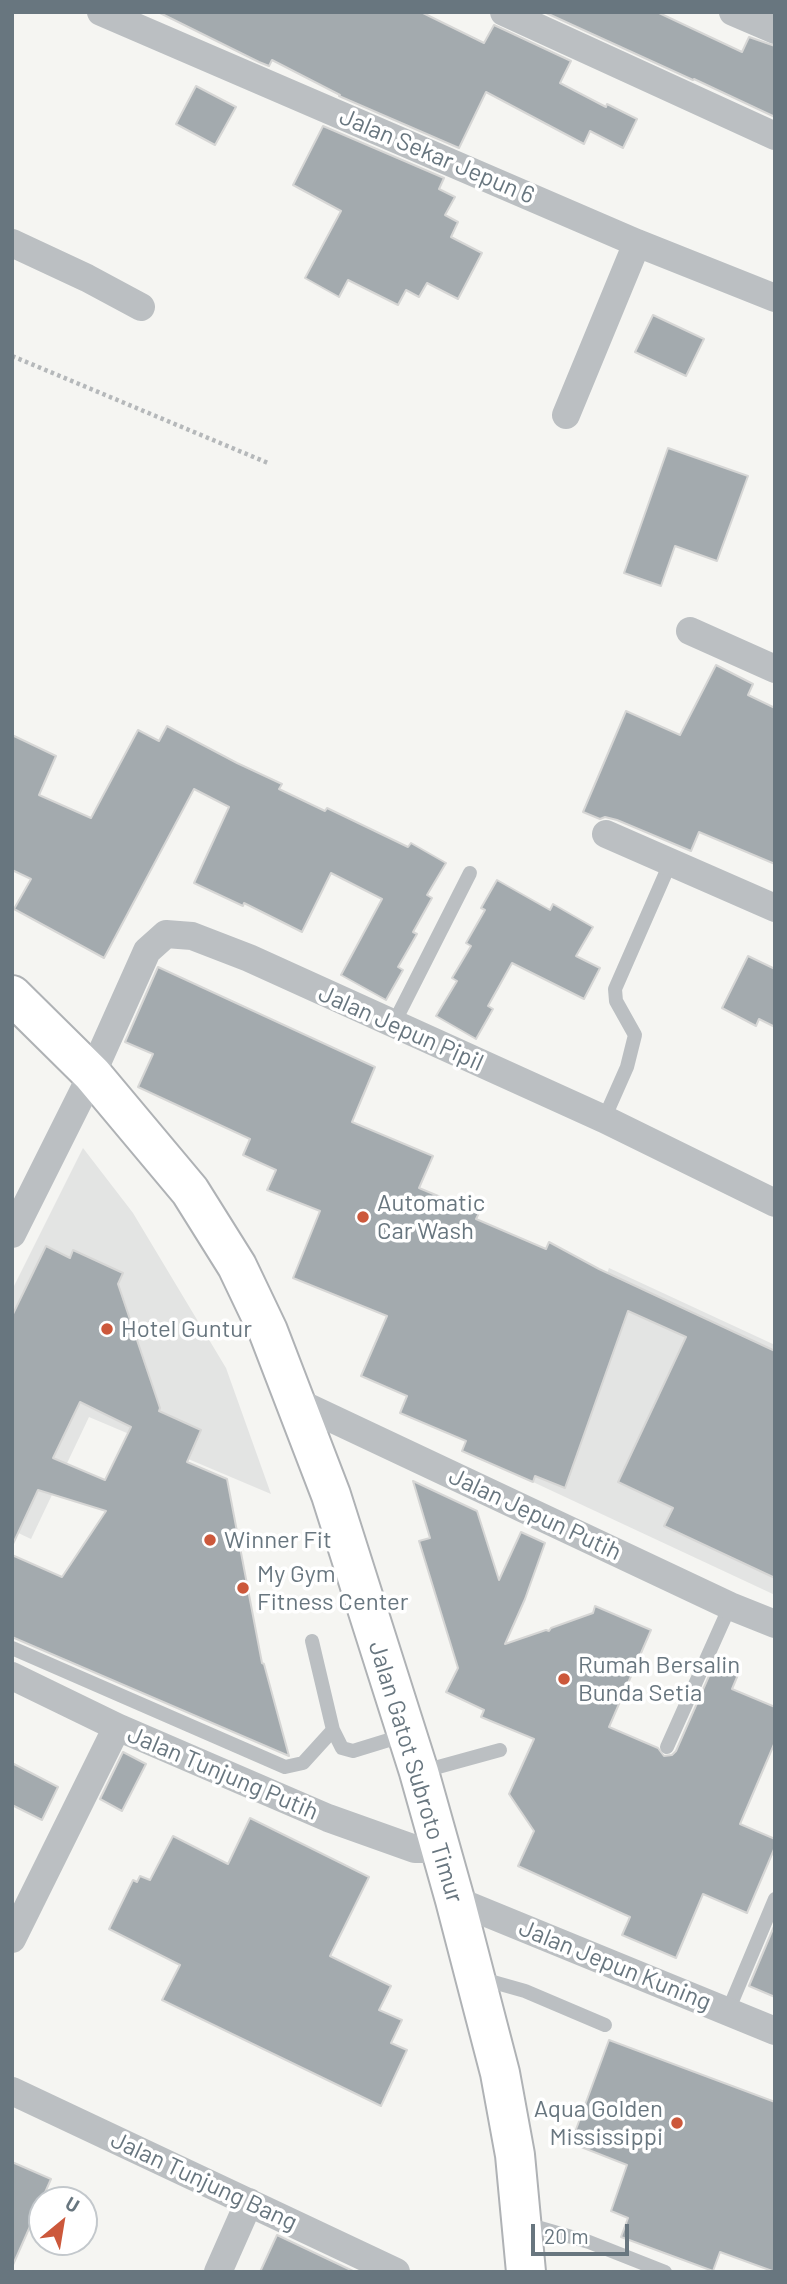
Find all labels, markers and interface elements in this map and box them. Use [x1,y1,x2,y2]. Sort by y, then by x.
street label: Jalan Sekar Jepun 6 [335,102,539,210]
street label: Jalan Jepun Pipil [314,979,488,1077]
place label: Automatic Car Wash [377,1189,485,1245]
marker: Automatic Car Wash [355,1209,371,1225]
place label: Hotel Guntur [121,1315,252,1343]
marker: Hotel Guntur [99,1321,115,1337]
street label: Jalan Jepun Putih [444,1461,626,1567]
place label: Winner Fit [224,1526,332,1554]
marker: Winner Fit [202,1532,218,1548]
place label: My Gym Fitness Center [257,1560,409,1616]
marker: My Gym Fitness Center [235,1580,251,1596]
street label: Jalan Gatot Subroto Timur [362,1638,470,1906]
place label: Rumah Bersalin Bunda Setia [578,1651,740,1707]
marker: Rumah Bersalin Bunda Setia [556,1671,572,1687]
street label: Jalan Tunjung Putih [123,1720,323,1826]
street label: Jalan Jepun Kuning [515,1913,715,2017]
place label: Aqua Golden Mississippi [534,2095,663,2151]
marker: Aqua Golden Mississippi [669,2115,685,2131]
street label: Jalan Tunjung Bang [106,2125,302,2237]
north arrow [28,2186,98,2256]
text: U [62,2191,84,2217]
scale bar [535,2210,633,2254]
text: 20 m [544,2223,589,2248]

